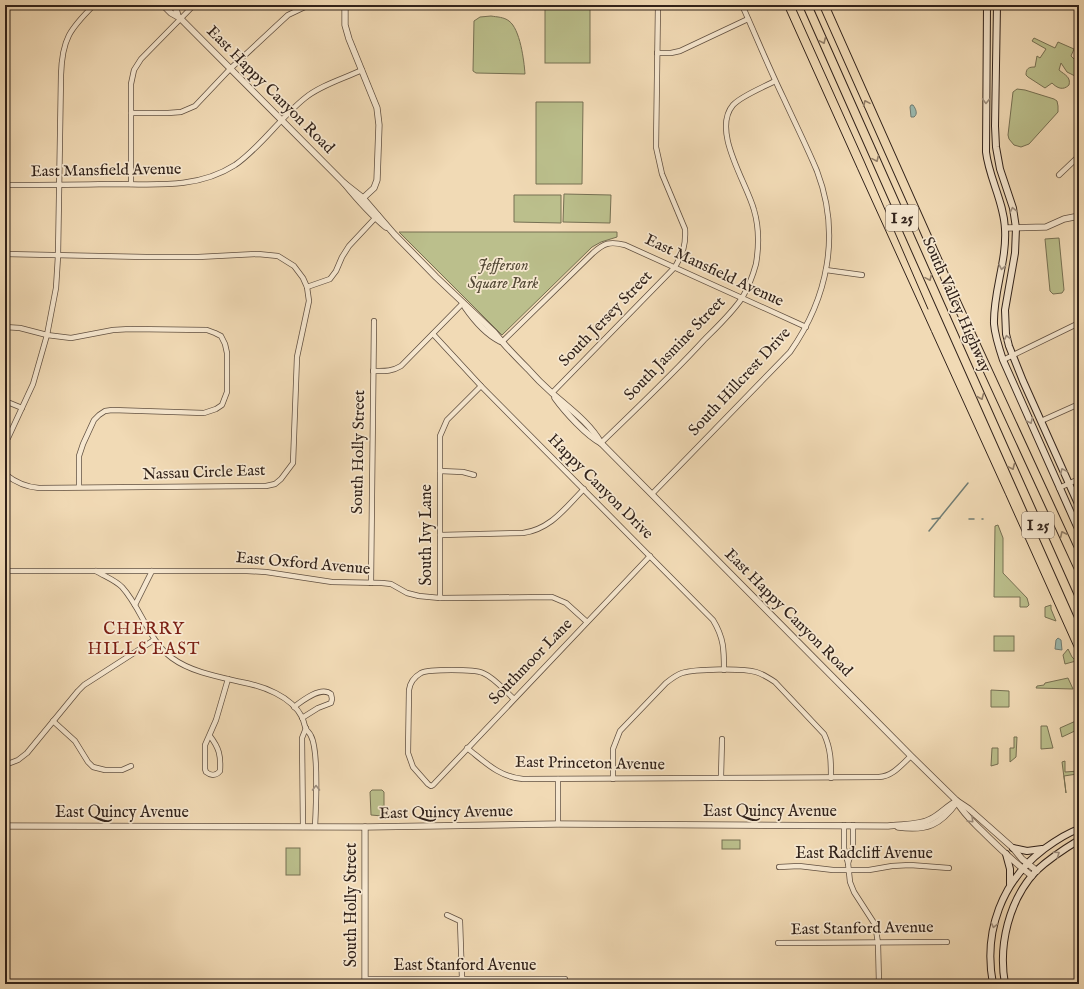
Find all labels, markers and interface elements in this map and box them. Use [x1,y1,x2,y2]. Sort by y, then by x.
street label: East Happy Canyon Road [202,22,339,159]
one-way arrow [818,36,826,44]
one-way arrow [981,98,990,104]
one-way arrow [863,99,871,107]
one-way arrow [871,155,879,163]
street label: East Mansfield Avenue [31,160,181,182]
road number: I 25 [886,205,918,231]
one-way arrow [1009,207,1017,213]
street label: East Mansfield Avenue [642,230,786,312]
street label: South Valley Highway [917,234,995,376]
park label: Jefferson Square Park [467,256,539,294]
one-way arrow [998,264,1006,270]
street label: South Jersey Street [555,266,657,371]
one-way arrow [924,274,932,282]
street label: South Jasmine Street [620,292,730,405]
street label: South Hillcrest Drive [685,324,795,440]
one-way arrow [1003,335,1012,342]
street label: South Holly Street [348,389,370,514]
one-way arrow [977,394,985,401]
one-way arrow [1025,417,1033,424]
street label: Happy Canyon Drive [543,430,657,544]
street label: Nassau Circle East [142,461,266,485]
one-way arrow [1007,463,1015,471]
one-way arrow [1060,468,1068,475]
street label: South Ivy Lane [417,484,437,586]
road number: I 25 [1022,512,1054,538]
one-way arrow [1060,531,1068,538]
street label: East Happy Canyon Road [720,545,857,682]
street label: East Oxford Avenue [235,548,371,580]
street label: Southmoor Lane [485,615,577,709]
district label: CHERRY HILLS EAST [88,619,200,660]
street label: East Princeton Avenue [515,753,665,775]
one-way arrow [312,785,320,791]
street label: East Quincy Avenue [379,802,513,824]
street label: East Quincy Avenue [703,802,837,822]
street label: East Quincy Avenue [55,803,189,823]
one-way arrow [966,815,974,823]
street label: South Holly Street [342,842,362,967]
street label: East Radcliff Avenue [795,844,933,864]
one-way arrow [1053,851,1060,859]
street label: East Stanford Avenue [790,918,934,940]
one-way arrow [991,922,999,929]
street label: East Stanford Avenue [394,956,536,976]

